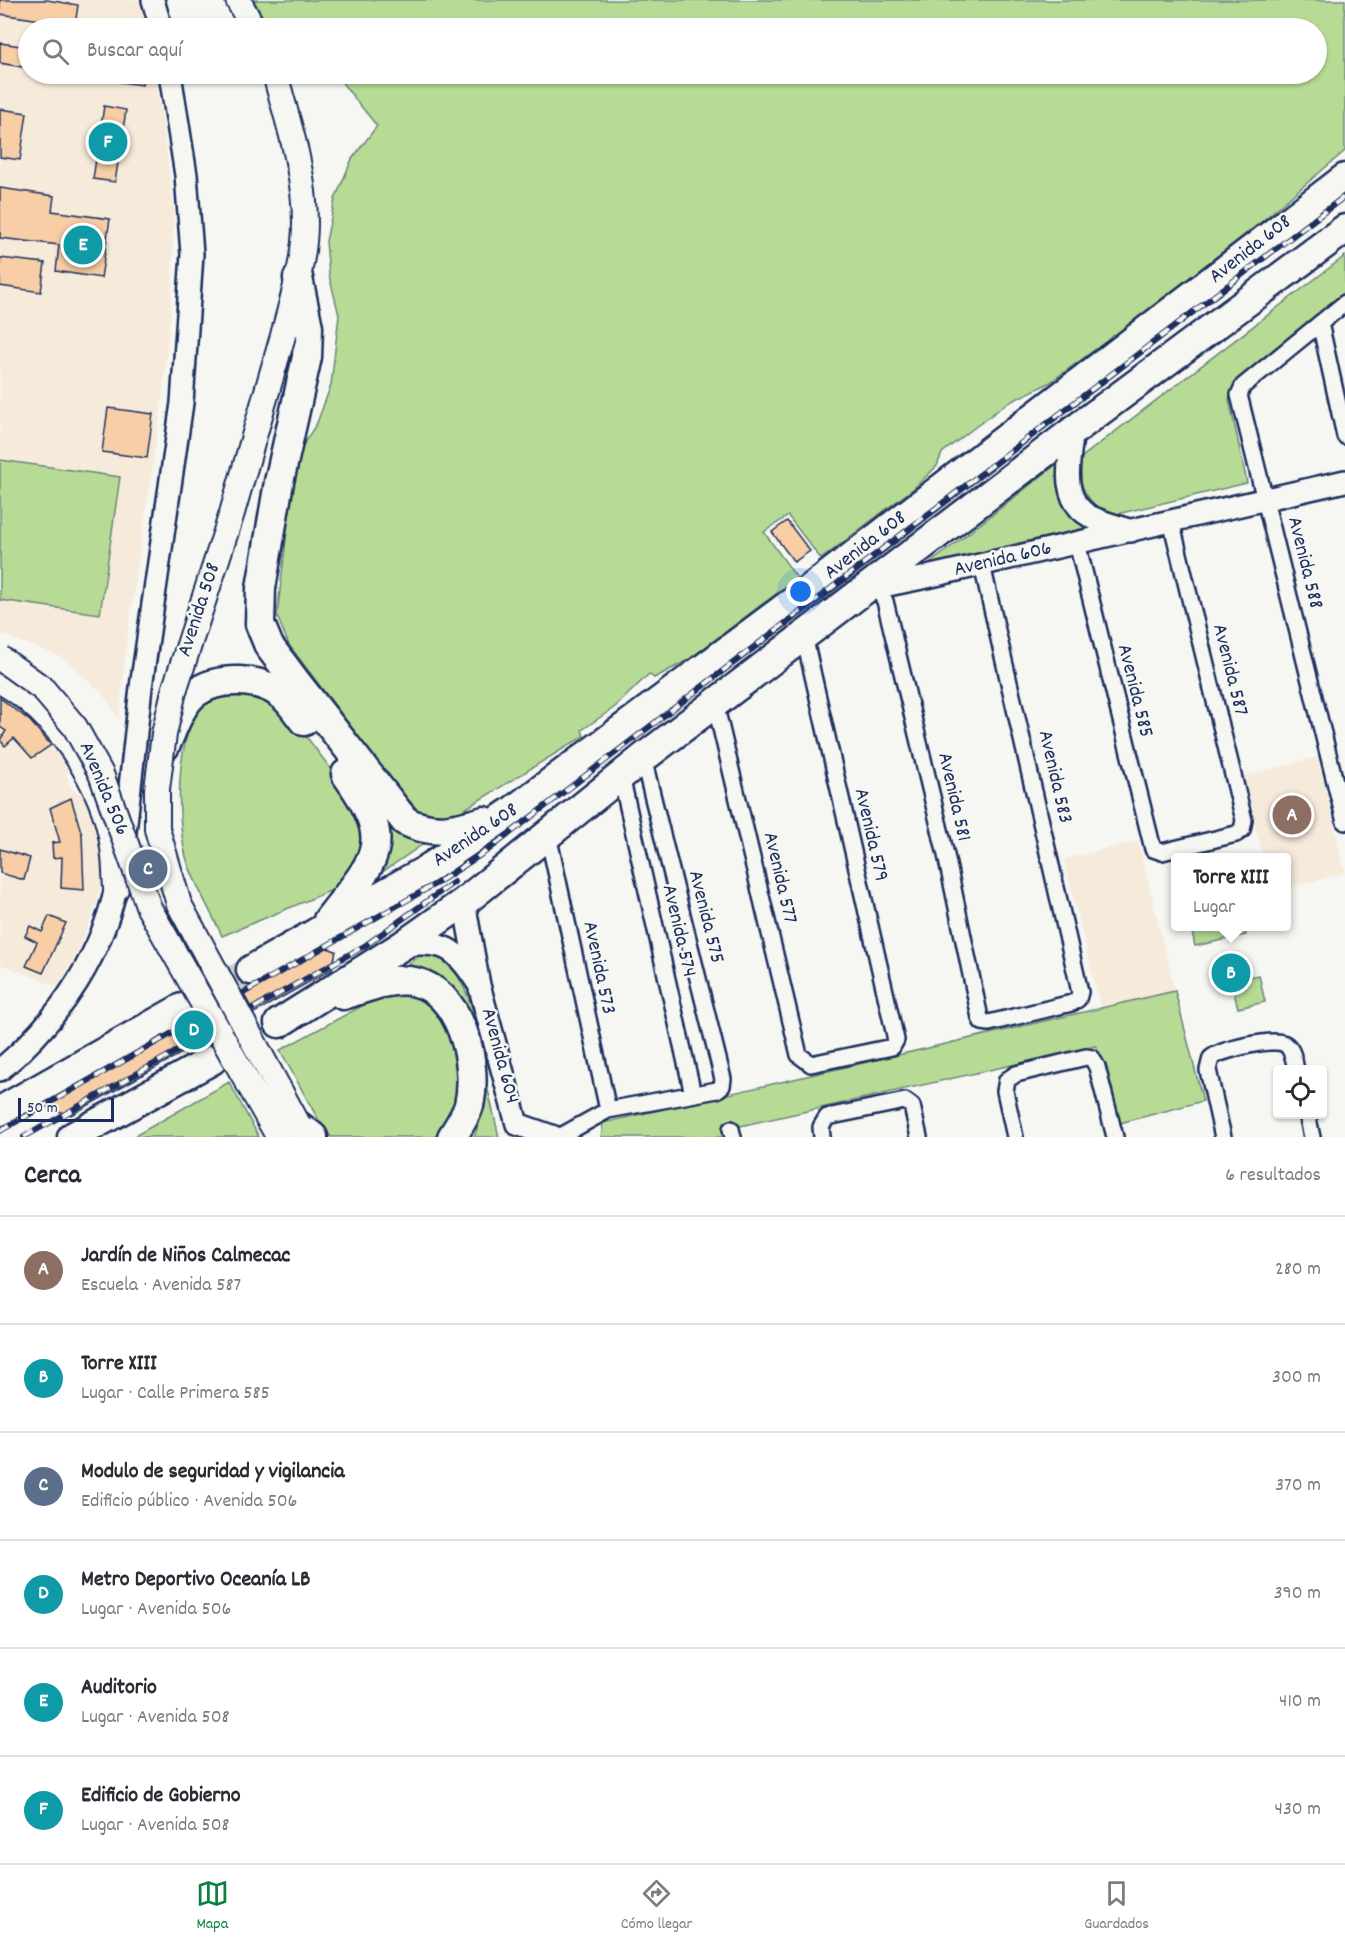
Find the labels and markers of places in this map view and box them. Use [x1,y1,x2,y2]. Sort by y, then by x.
pin: F [88,120,128,164]
pin: E [64,222,103,268]
pin: A [1272,792,1312,838]
pin: C [128,846,168,892]
pin: B [1212,950,1250,996]
pin: D [174,1008,214,1052]

